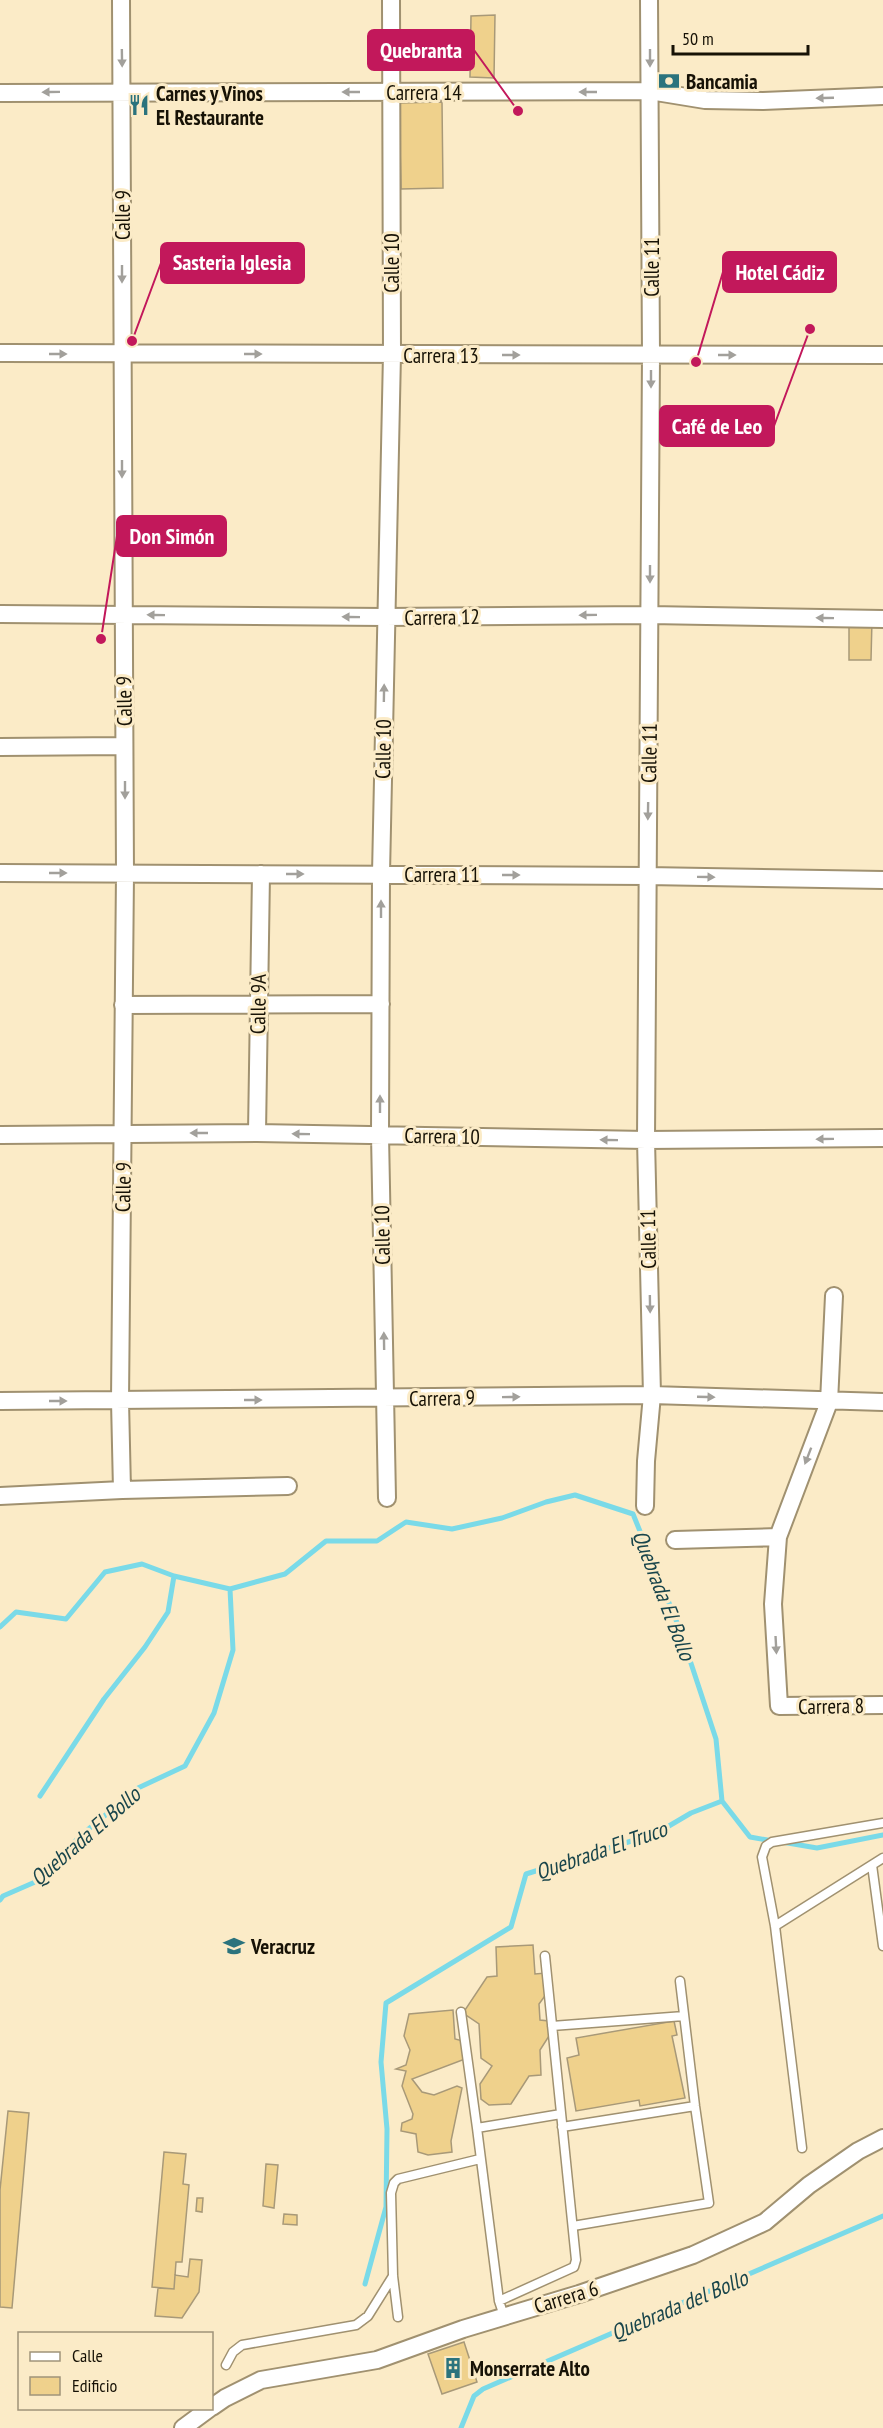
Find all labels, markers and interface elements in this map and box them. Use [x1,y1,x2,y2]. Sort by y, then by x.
scale bar [673,18,808,56]
text: 50 m [682,27,714,50]
callout: Quebranta [368,30,474,70]
text: Quebranta [380,36,462,64]
one-way arrow [117,49,127,68]
one-way arrow [645,49,655,68]
place label: Bancamia [686,68,758,95]
bank icon: Bancamia [657,69,681,93]
street label: Carrera 14 [386,79,462,106]
place label: Carnes y Vinos El Restaurante [156,80,264,131]
one-way arrow [42,87,61,97]
one-way arrow [579,87,598,97]
one-way arrow [342,88,361,97]
restaurant icon: Carnes y Vinos El Restaurante [127,93,151,117]
one-way arrow [815,93,834,103]
street label: Calle 9 [109,190,136,240]
street label: Calle 10 [378,233,405,293]
street label: Calle 11 [638,237,665,297]
callout: Sasteria Iglesia [161,243,304,283]
text: Sasteria Iglesia [173,248,291,276]
callout: Hotel Cádiz [723,252,836,292]
text: Hotel Cádiz [735,258,825,286]
one-way arrow [117,265,126,284]
street label: Carrera 13 [403,342,479,369]
one-way arrow [49,349,68,359]
one-way arrow [244,349,263,359]
one-way arrow [502,350,521,360]
one-way arrow [718,350,737,360]
one-way arrow [646,370,656,389]
callout: Café de Leo [660,406,774,446]
text: Café de Leo [672,412,762,440]
one-way arrow [117,460,127,479]
callout: Don Simón [117,516,226,556]
text: Don Simón [130,522,215,550]
one-way arrow [645,565,655,584]
street label: Carrera 12 [404,603,480,631]
one-way arrow [146,610,165,620]
one-way arrow [578,610,597,620]
one-way arrow [341,612,360,622]
one-way arrow [815,613,834,623]
street label: Calle 9 [110,676,138,726]
one-way arrow [379,683,389,702]
street label: Calle 10 [369,719,397,779]
street label: Calle 11 [635,723,663,783]
one-way arrow [120,781,129,800]
one-way arrow [643,802,653,821]
street label: Carrera 11 [404,861,480,888]
one-way arrow [49,868,68,878]
one-way arrow [286,869,305,879]
one-way arrow [502,870,521,880]
one-way arrow [697,872,716,882]
one-way arrow [376,899,386,918]
street label: Calle 9A [244,974,272,1034]
one-way arrow [375,1094,385,1113]
street label: Carrera 10 [404,1122,480,1150]
one-way arrow [189,1128,208,1138]
one-way arrow [291,1129,310,1139]
one-way arrow [815,1134,834,1144]
one-way arrow [599,1135,618,1144]
street label: Calle 9 [109,1162,137,1212]
street label: Calle 10 [368,1205,396,1265]
street label: Calle 11 [634,1209,662,1269]
one-way arrow [645,1294,655,1313]
one-way arrow [379,1331,389,1350]
street label: Carrera 9 [409,1384,475,1412]
one-way arrow [502,1392,521,1402]
one-way arrow [697,1393,716,1402]
one-way arrow [244,1395,263,1405]
one-way arrow [49,1396,68,1406]
one-way arrow [803,1447,813,1465]
water label: Quebrada El Bollo [626,1526,702,1665]
one-way arrow [771,1636,780,1655]
street label: Carrera 8 [798,1692,864,1720]
water label: Quebrada El Bollo [24,1780,147,1891]
water label: Quebrada El Truco [532,1814,672,1886]
place label: Veracruz [250,1933,315,1960]
school or university icon: Veracruz [222,1934,246,1958]
water label: Quebrada del Bollo [606,2263,753,2346]
street label: Carrera 6 [531,2274,601,2320]
legend [18,2332,213,2410]
text: Calle [72,2344,103,2367]
place label: Monserrate Alto [470,2355,590,2382]
building icon: Monserrate Alto [441,2356,465,2380]
text: Edificio [72,2374,118,2397]

